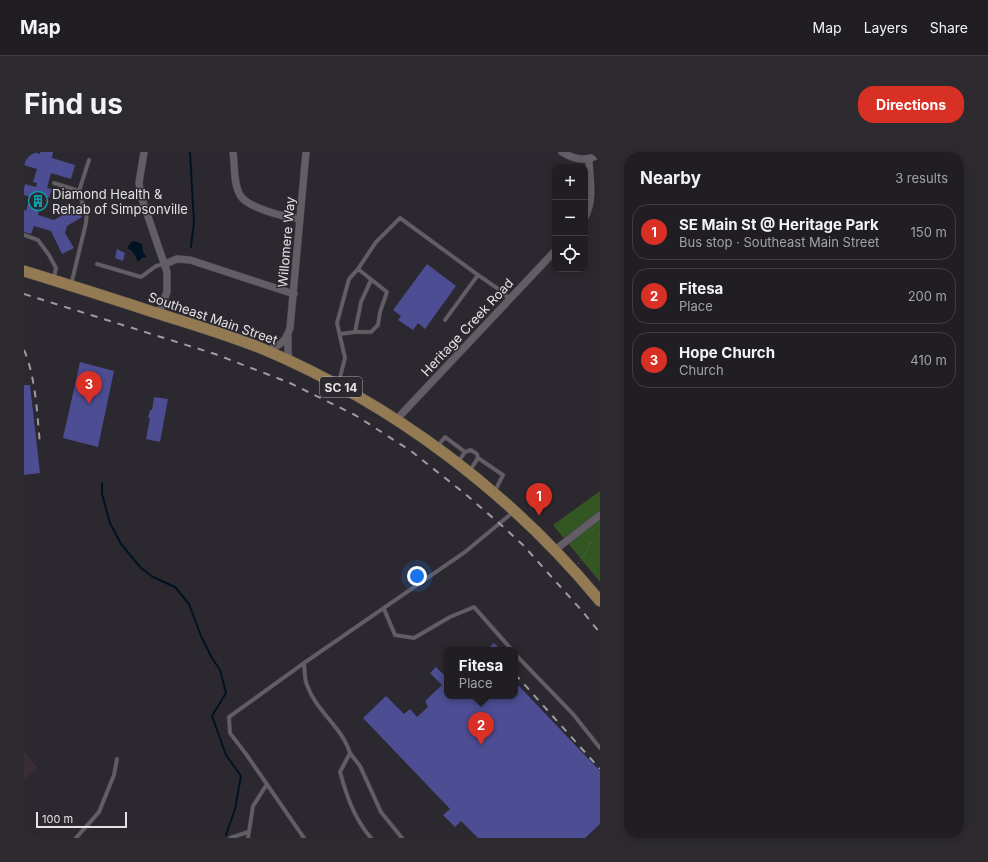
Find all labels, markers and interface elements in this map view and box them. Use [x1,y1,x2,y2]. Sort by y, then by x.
text: Map [20,16,61,39]
text: Map [813,19,842,36]
text: Layers [864,19,908,36]
text: Share [930,19,968,36]
button: Directions [858,86,964,123]
text: Find us [24,87,123,121]
map controls [552,164,588,272]
button: + [552,164,588,200]
text: Nearby [640,168,701,188]
text: 3 results [895,170,948,186]
place label: Diamond Health & Rehab of Simpsonville [52,186,188,217]
building icon: Diamond Health & Rehab of Simpsonville [27,190,49,212]
street label: Willomere Way [274,196,298,288]
button: − [552,200,588,236]
text: SE Main St @ Heritage Park [679,215,879,234]
text: 1 [651,224,657,240]
text: 150 m [911,224,947,240]
text: Bus stop · Southeast Main Street [679,234,879,250]
button: locate [552,236,588,272]
street label: Heritage Creek Road [418,275,516,379]
text: Fitesa [679,279,723,298]
street label: Southeast Main Street [146,288,280,348]
text: 2 [650,288,658,304]
text: 200 m [908,288,947,304]
text: Place [679,298,713,314]
text: Hope Church [679,343,775,362]
text: 3 [650,352,658,368]
text: 410 m [910,352,947,368]
text: Church [679,362,724,378]
pin: 3 [76,371,102,404]
road number: SC 14 [320,377,362,397]
pin: 1 [526,483,552,516]
your location [407,566,427,586]
popup [444,647,518,699]
text: Fitesa [459,656,503,675]
text: Place [459,675,493,691]
pin: 2 [468,712,494,745]
scale bar [36,810,127,829]
text: 100 m [42,812,73,826]

